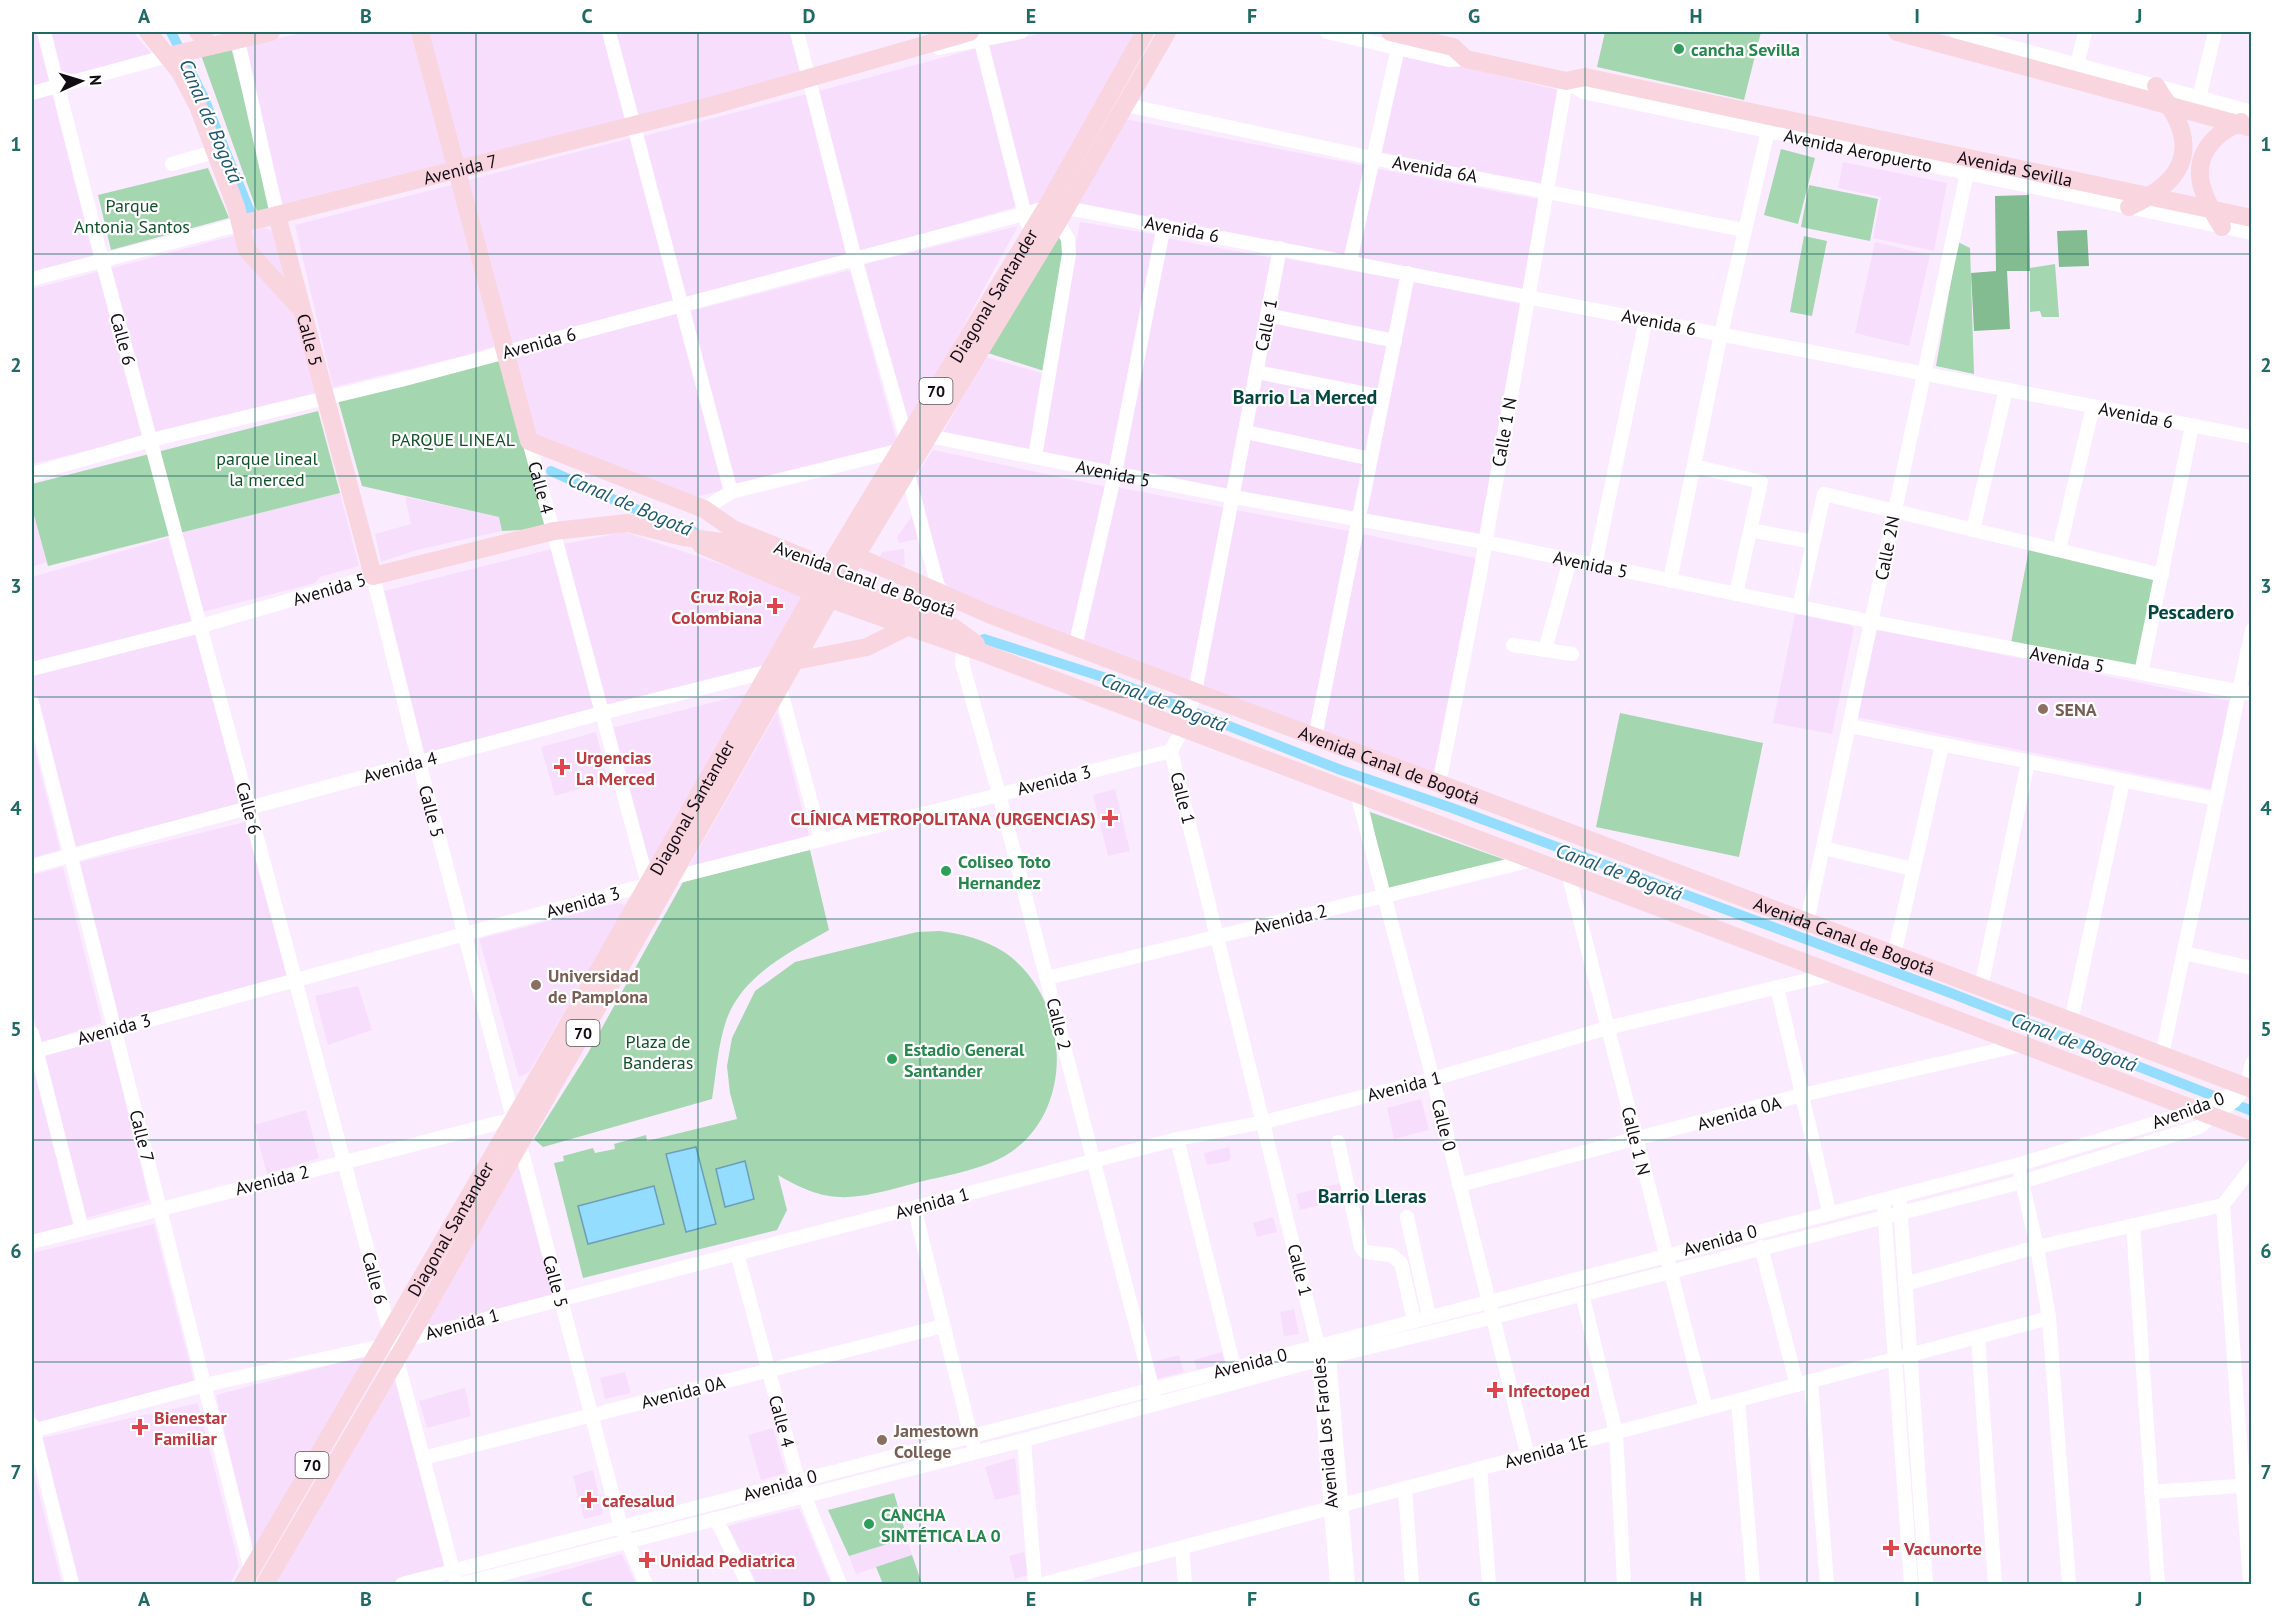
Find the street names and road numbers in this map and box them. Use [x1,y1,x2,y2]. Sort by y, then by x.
street label: Avenida Aeropuerto [1782,123,1935,177]
street label: Avenida Sevilla [1956,145,2075,191]
street label: Avenida 7 [421,148,500,189]
street label: Avenida 6A [1391,150,1480,188]
street label: Avenida 6 [1143,211,1221,247]
street label: Diagonal Santander [944,225,1042,367]
street label: Calle 1 [1250,297,1282,353]
street label: Avenida 6 [1620,304,1698,340]
street label: Calle 6 [105,310,141,368]
street label: Calle 5 [292,311,328,368]
street label: Avenida 6 [500,322,578,364]
road number: 70 [920,378,952,404]
street label: Calle 1 N [1487,395,1521,469]
street label: Avenida 6 [2097,397,2175,433]
street label: Avenida 5 [1074,454,1153,492]
street label: Calle 4 [523,459,560,516]
street label: Calle 2N [1869,514,1905,582]
street label: Avenida Canal de Bogotá [771,535,959,623]
street label: Avenida 5 [1551,545,1630,583]
street label: Avenida 5 [290,567,369,610]
street label: Avenida 5 [2028,641,2107,677]
street label: Avenida Canal de Bogotá [1296,720,1483,809]
street label: Diagonal Santander [644,736,739,879]
street label: Avenida 4 [361,746,440,788]
street label: Avenida 3 [1015,760,1093,800]
street label: Calle 1 [1165,769,1201,827]
street label: Calle 6 [231,779,267,837]
street label: Calle 5 [414,783,450,840]
street label: Avenida 3 [544,881,622,923]
street label: Avenida Canal de Bogotá [1751,891,1938,980]
street label: Avenida 2 [1251,899,1329,939]
street label: Calle 2 [1041,995,1077,1053]
street label: Avenida 3 [75,1008,153,1050]
road number: 70 [566,1020,600,1046]
street label: Avenida 1 [1365,1066,1443,1106]
street label: Avenida 0 [2149,1086,2228,1134]
street label: Avenida 0A [1695,1091,1784,1135]
street label: Calle 0 [1426,1096,1462,1154]
street label: Calle 1 N [1616,1104,1656,1178]
street label: Calle 7 [124,1107,160,1165]
street label: Diagonal Santander [402,1157,498,1300]
street label: Avenida 2 [233,1160,311,1200]
street label: Avenida 1 [893,1182,971,1224]
street label: Avenida 0 [1681,1219,1760,1261]
street label: Calle 1 [1282,1241,1318,1299]
street label: Calle 6 [357,1249,393,1307]
street label: Calle 5 [538,1252,574,1310]
street label: Avenida 1 [423,1303,501,1345]
street label: Avenida 0 [1211,1343,1290,1383]
street label: Avenida Los Faroles [1307,1356,1343,1510]
street label: Avenida 0A [639,1370,728,1414]
street label: Calle 4 [764,1392,800,1450]
street label: Avenida 1E [1502,1429,1590,1473]
road number: 70 [296,1452,328,1478]
street label: Avenida 0 [741,1464,820,1506]

